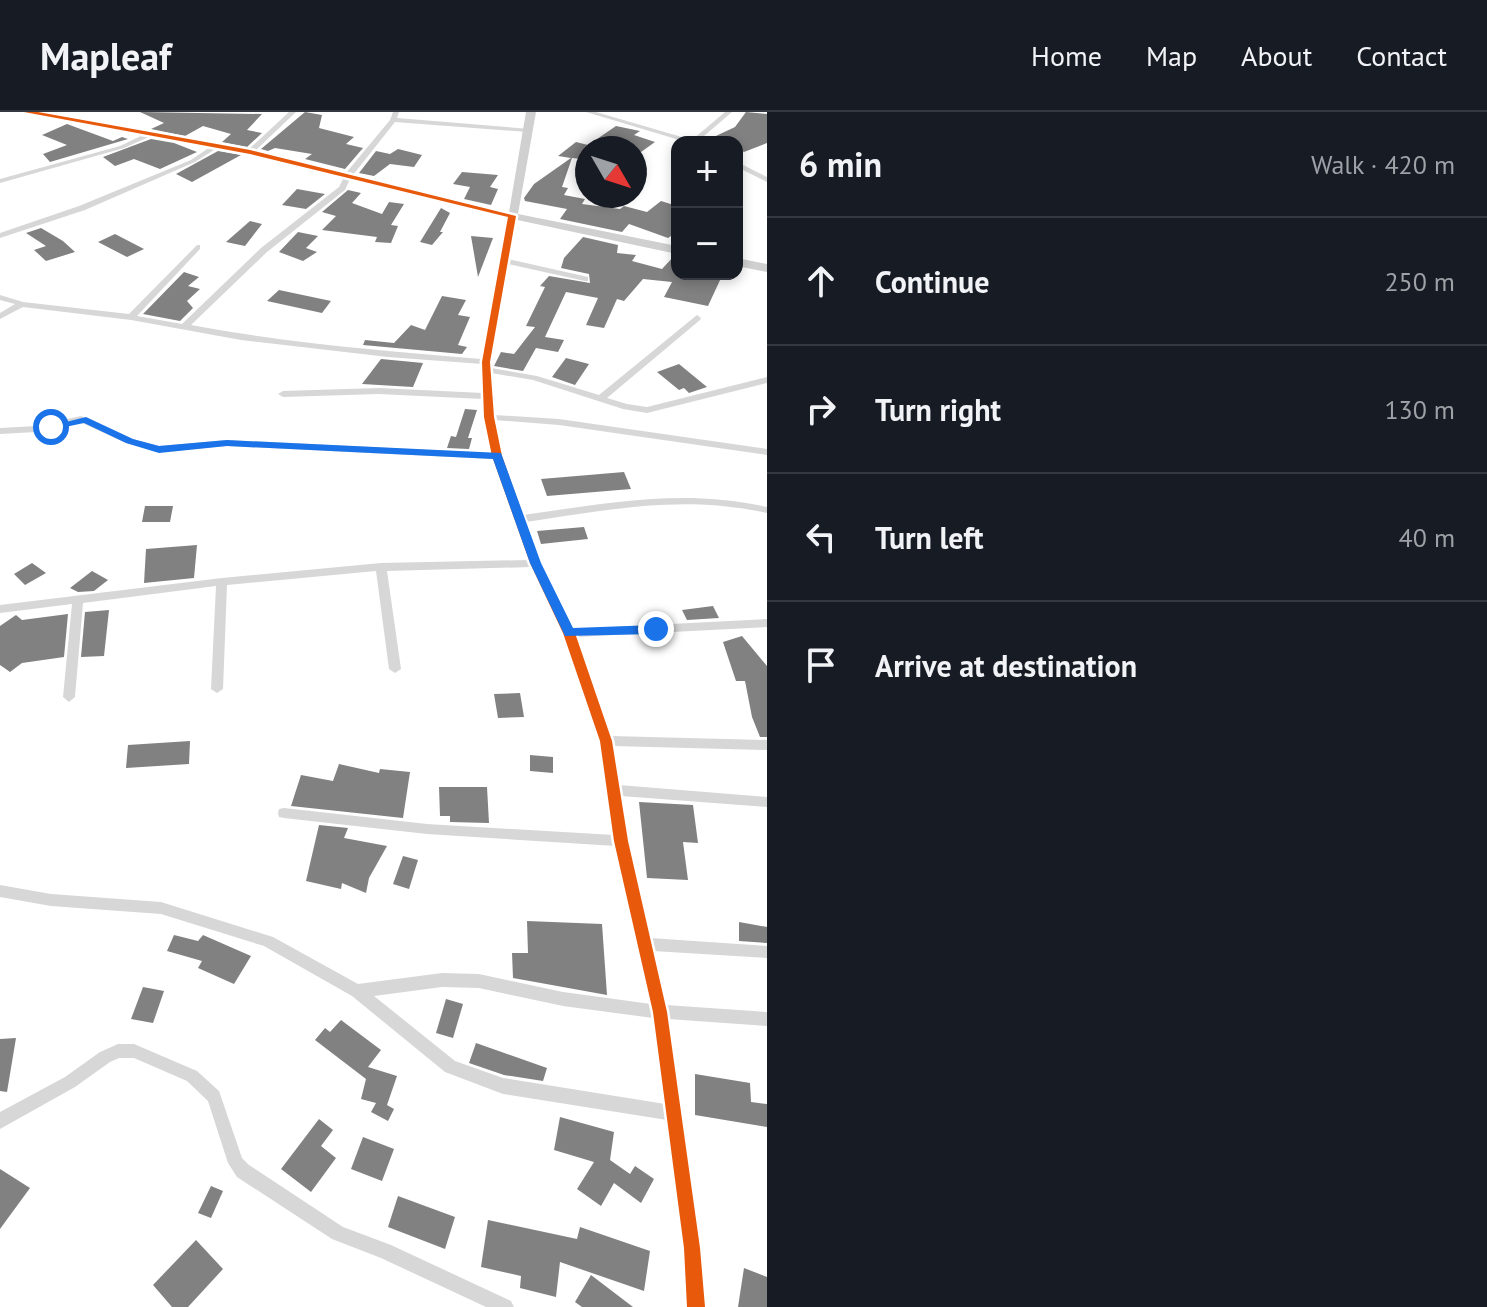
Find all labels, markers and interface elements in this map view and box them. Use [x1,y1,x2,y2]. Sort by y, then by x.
text: Mapleaf [40,31,171,80]
text: Home [1031,37,1102,74]
text: Map [1146,37,1197,74]
text: About [1241,37,1312,74]
text: Contact [1356,37,1447,74]
north arrow [575,136,647,208]
map controls [671,136,743,280]
button: + [671,136,743,208]
text: 6 min [799,142,882,186]
text: Walk · 420 m [1311,148,1455,181]
button: − [671,208,743,280]
icon: ahead [799,259,843,303]
text: Continue [875,262,989,301]
text: 250 m [1384,265,1455,298]
icon: right [799,387,843,431]
text: Turn right [875,390,1001,429]
text: 130 m [1384,393,1455,426]
route start [33,409,69,445]
icon: left [799,515,843,559]
text: Turn left [875,518,983,557]
text: 40 m [1399,521,1455,554]
route end [638,611,674,647]
icon: arrive [799,643,843,687]
text: Arrive at destination [875,646,1137,685]

